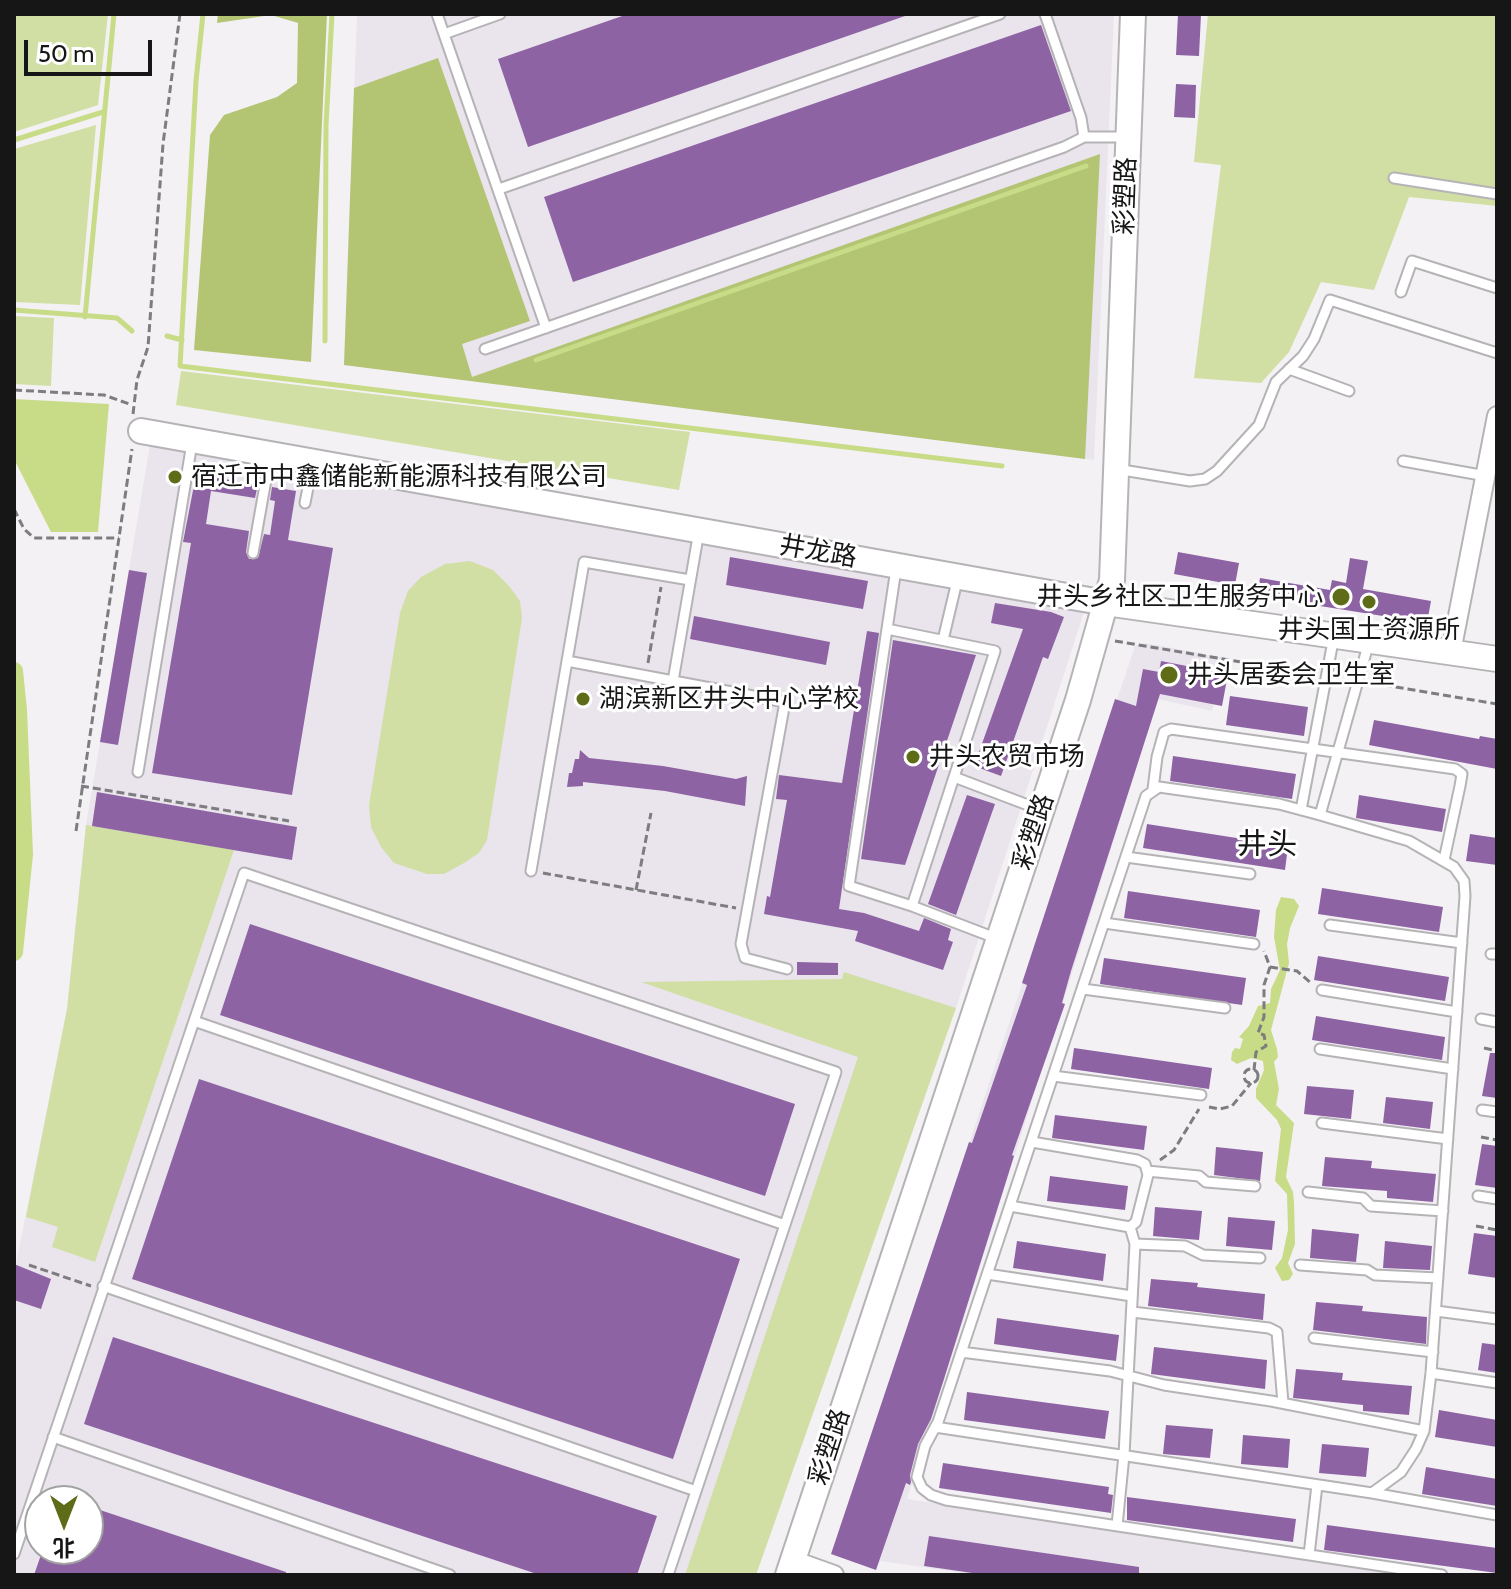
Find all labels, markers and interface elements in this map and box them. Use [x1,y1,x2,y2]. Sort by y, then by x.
scale bar [28,24,156,74]
text: 50 m [38,39,94,68]
street label: 彩塑路 [1109,156,1143,236]
place label: 宿迁市中鑫储能新能源科技有限公司 [191,461,607,493]
marker: 宿迁市中鑫储能新能源科技有限公司 [166,468,184,486]
street label: 井龙路 [777,530,859,574]
place label: 井头乡社区卫生服务中心 [1037,581,1323,613]
marker: 井头乡社区卫生服务中心 [1330,586,1352,608]
marker: 井头国土资源所 [1360,593,1378,611]
place label: 井头国土资源所 [1278,614,1460,646]
place label: 井头居委会卫生室 [1187,659,1395,691]
marker: 井头居委会卫生室 [1158,664,1180,686]
place label: 湖滨新区井头中心学校 [599,683,859,715]
marker: 湖滨新区井头中心学校 [574,690,592,708]
place label: 井头农贸市场 [929,741,1085,773]
marker: 井头农贸市场 [904,748,922,766]
street label: 彩塑路 [1007,790,1061,874]
district label: 井头 [1237,827,1297,863]
street label: 彩塑路 [803,1405,857,1489]
north arrow [24,1485,104,1565]
text: 北 [53,1534,75,1561]

